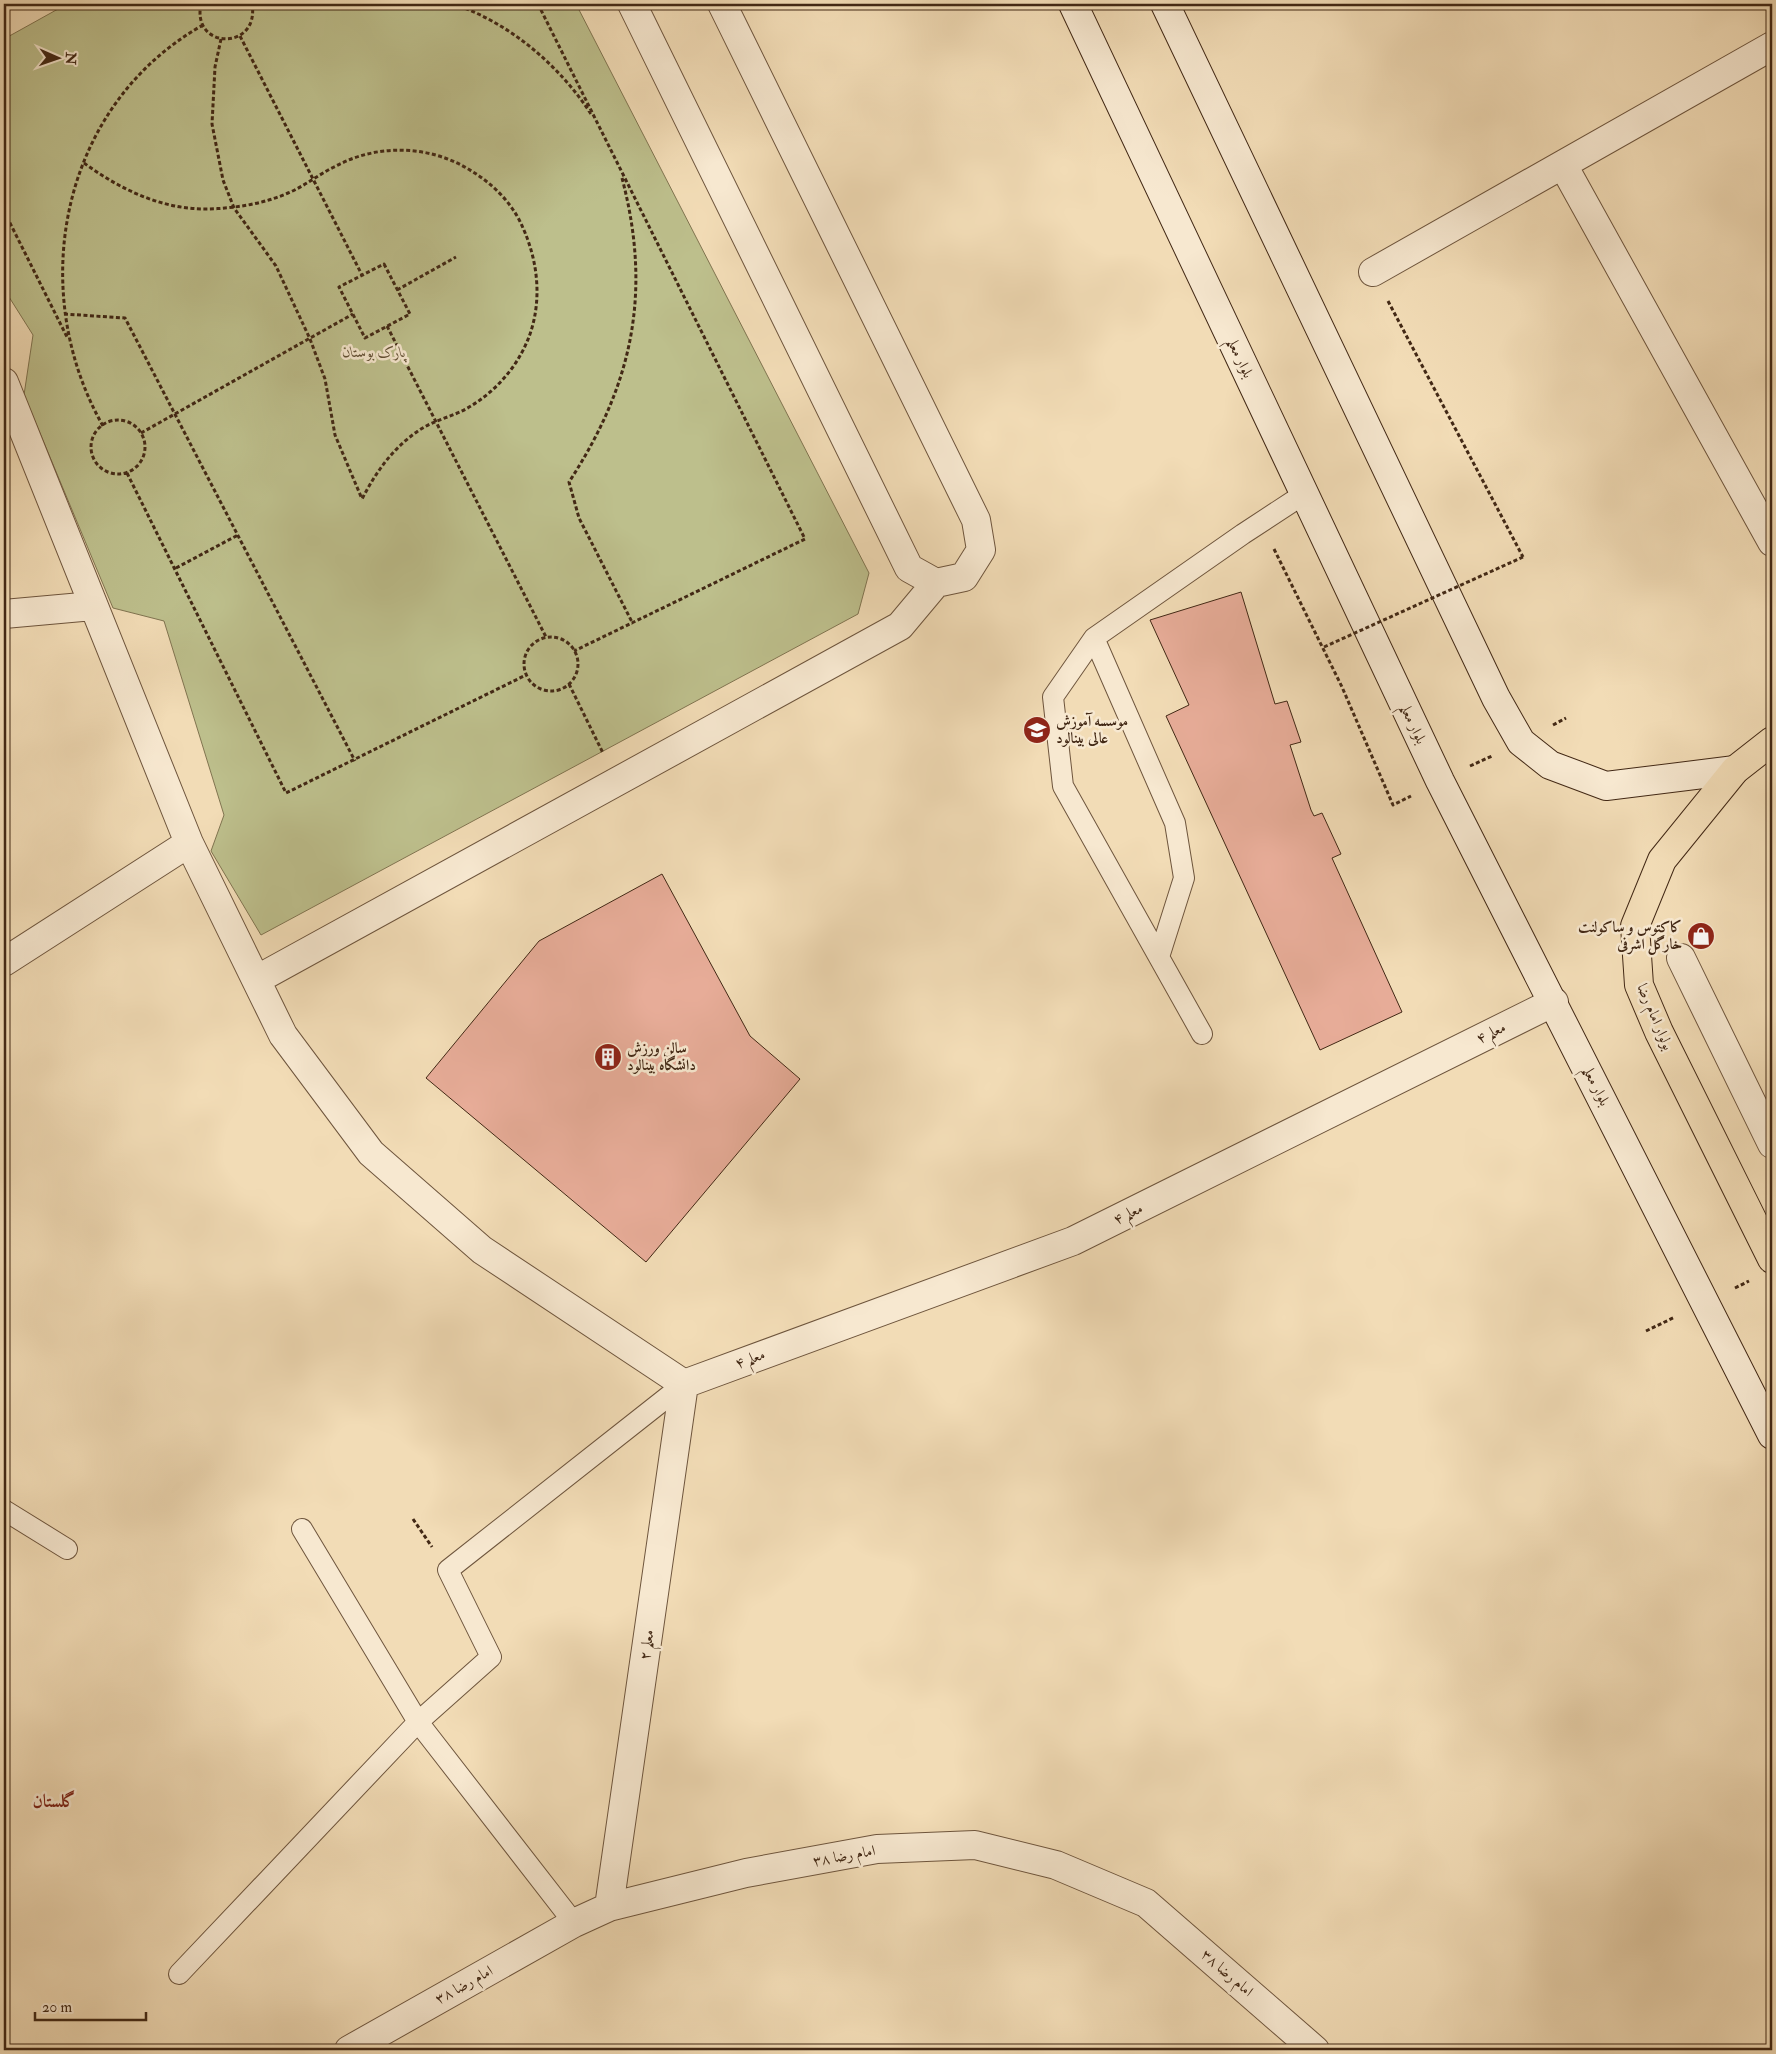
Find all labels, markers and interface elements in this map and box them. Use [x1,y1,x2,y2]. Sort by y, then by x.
north arrow [32,32,82,82]
text: N [62,51,79,65]
street label: بلوار معلم [1218,335,1258,383]
park label: پارک بوستان [342,343,407,363]
street label: بلوار معلم [1391,701,1431,749]
place label: موسسه آموزش عالی بینالود [1056,712,1128,748]
school or university icon: موسسه آموزش عالی بینالود [1022,715,1052,745]
place label: کاکتوس و ساکولنت خارگل اشرفی [1578,918,1682,955]
shop icon: کاکتوس و ساکولنت خارگل اشرفی [1686,921,1716,951]
street label: بولوار امام رضا [1630,981,1678,1055]
street label: معلم ۴ [1473,1018,1511,1053]
place label: سالن ورزش دانشگاه بینالود [627,1039,696,1075]
building icon: سالن ورزش دانشگاه بینالود [593,1042,623,1072]
street label: بلوار معلم [1573,1063,1614,1112]
street label: معلم ۴ [1110,1199,1148,1234]
street label: معلم ۴ [732,1345,769,1378]
street label: معلم ۲ [635,1629,663,1662]
district label: گلستان [32,1790,76,1813]
street label: امام رضا ۳۸ [811,1841,877,1874]
street label: امام رضا ۳۸ [1195,1945,1257,2003]
street label: امام رضا ۳۸ [432,1961,498,2011]
scale bar [35,1989,146,2021]
text: 20 m [42,1998,72,2017]

